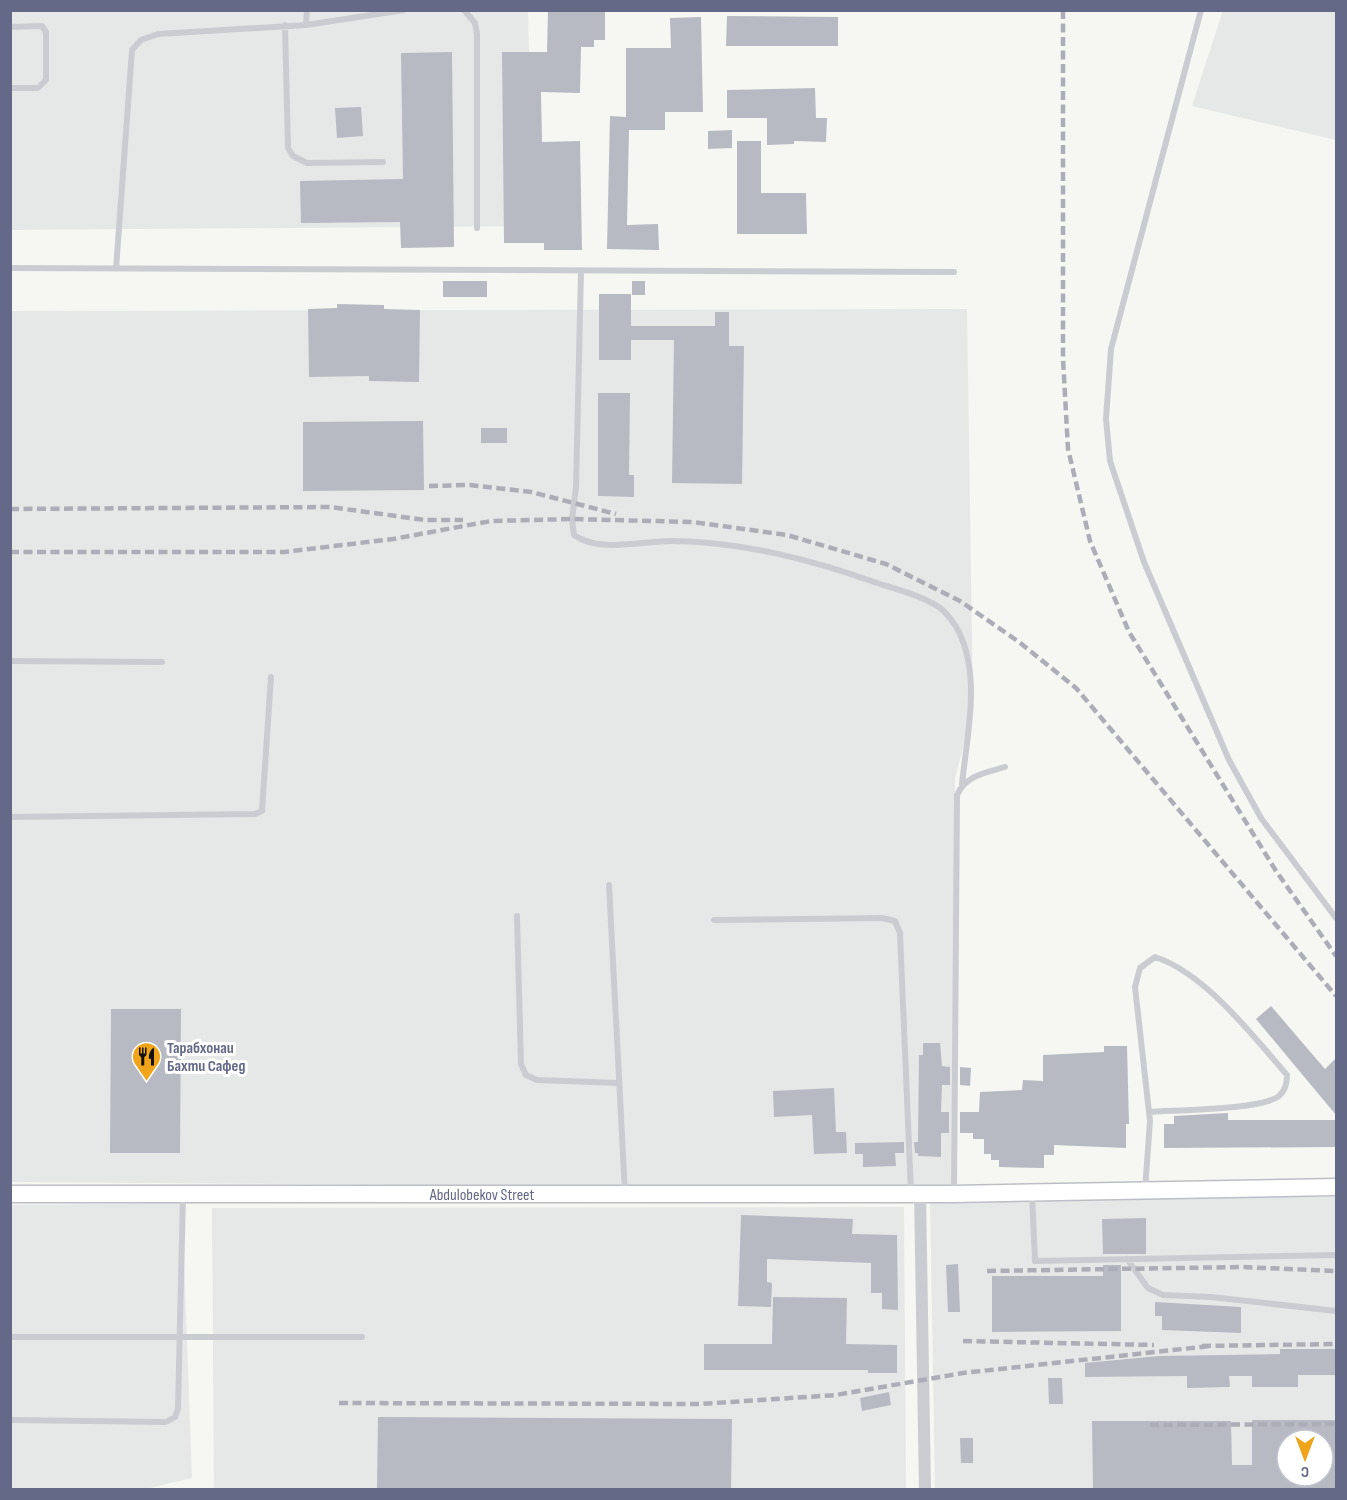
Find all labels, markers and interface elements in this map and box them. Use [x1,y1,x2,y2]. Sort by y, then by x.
place label: Тарабхонаи Бахти Сафед [167,1039,245,1076]
restaurant icon: Тарабхонаи Бахти Сафед [130,1040,162,1082]
street label: Abdulobekov Street [429,1186,534,1205]
north arrow [1275,1428,1335,1488]
text: С [1301,1462,1309,1481]

